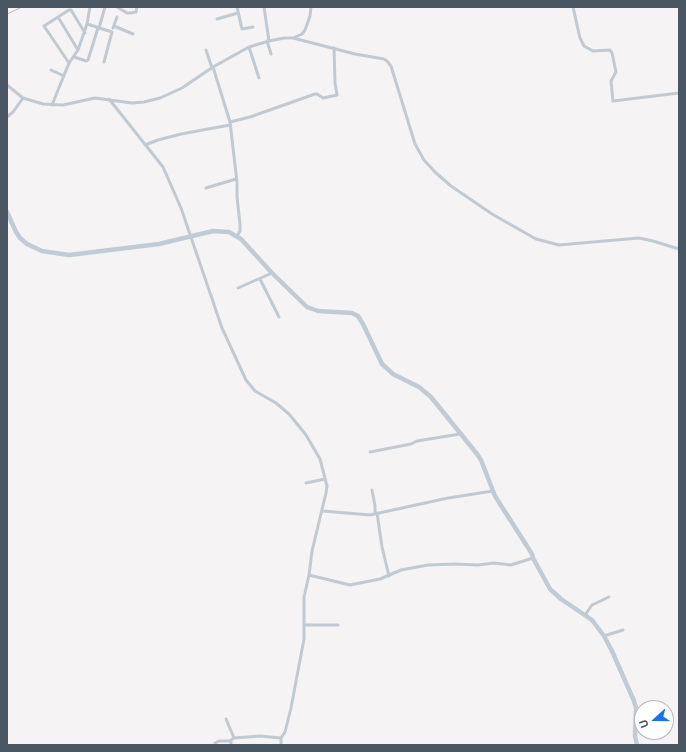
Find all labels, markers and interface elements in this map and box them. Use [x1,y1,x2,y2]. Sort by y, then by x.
north arrow [634,700,674,740]
text: U [637,718,651,730]

